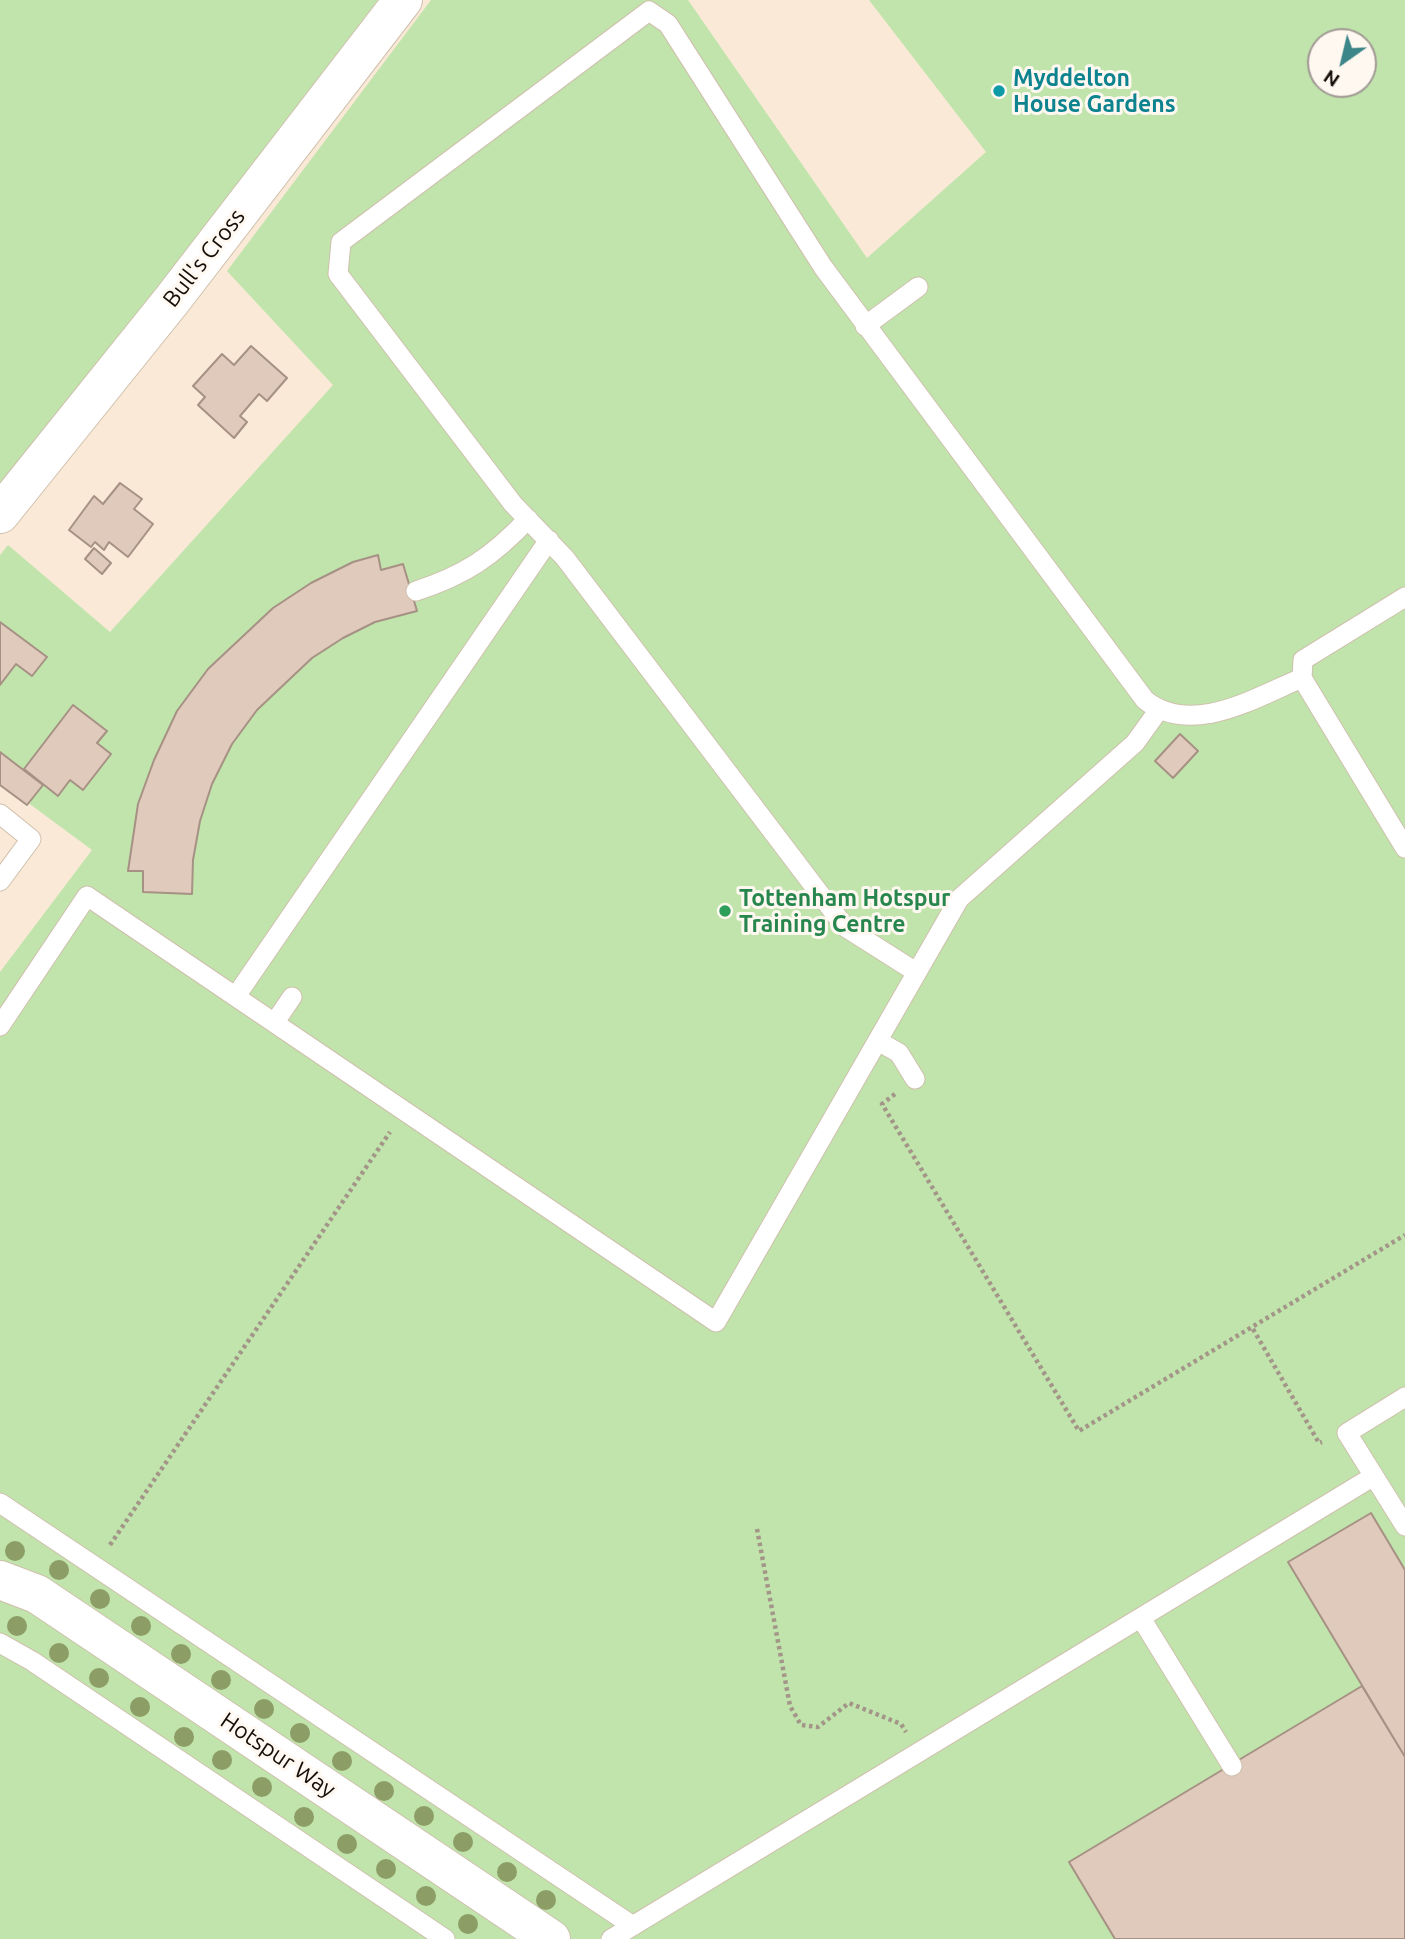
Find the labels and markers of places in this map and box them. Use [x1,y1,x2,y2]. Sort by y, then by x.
place label: Myddelton House Gardens [1013,64,1176,118]
marker: Myddelton House Gardens [991,83,1007,99]
place label: Tottenham Hotspur Training Centre [739,884,950,938]
marker: Tottenham Hotspur Training Centre [717,903,733,919]

